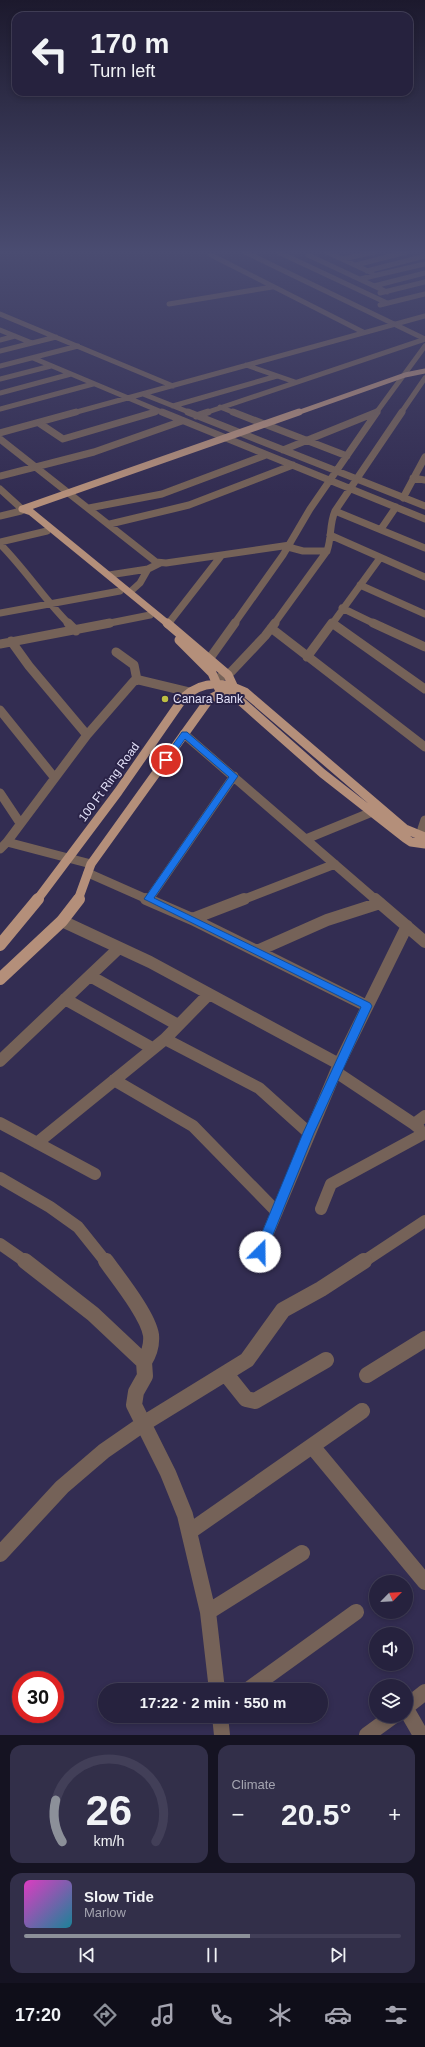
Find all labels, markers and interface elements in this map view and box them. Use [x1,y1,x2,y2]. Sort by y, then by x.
icon: left [24,28,76,80]
text: 170 m [90,28,169,59]
text: Turn left [90,61,155,81]
place label: Canara Bank [173,692,244,706]
marker: Canara Bank [160,694,170,704]
street label: 100 Ft Ring Road [76,740,142,824]
pin [149,743,183,777]
icon: arrive [155,749,177,771]
position arrow [239,1231,281,1273]
north arrow [369,1575,413,1619]
map controls [369,1575,413,1723]
button: sound [369,1627,413,1671]
speed limit sign: 30 [12,1671,64,1723]
button: layers [369,1679,413,1723]
text: 17:22 · 2 min · 550 m [140,1694,286,1711]
text: Climate [232,1777,276,1792]
text: 26 [86,1787,132,1834]
text: 20.5° [281,1798,351,1831]
text: − [232,1802,244,1827]
text: + [388,1802,401,1827]
text: km/h [93,1833,124,1849]
text: Slow Tide [84,1888,154,1905]
text: Marlow [84,1905,126,1920]
icon: previous [76,1944,98,1966]
icon: pause [201,1944,223,1966]
icon: next [327,1944,349,1966]
icon: directions [91,2001,119,2029]
icon: music [149,2001,177,2029]
icon: phone [207,2001,235,2029]
icon: climate [266,2001,294,2029]
icon: car [324,2001,352,2029]
icon: filters [382,2001,410,2029]
text: 17:20 [15,2005,61,2025]

